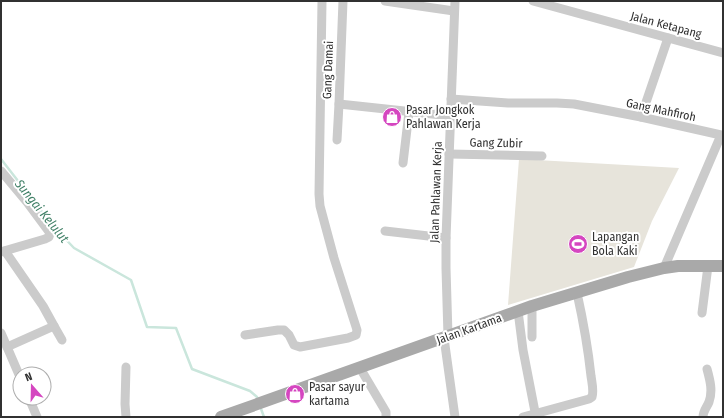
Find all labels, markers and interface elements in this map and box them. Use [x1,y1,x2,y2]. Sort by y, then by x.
street label: Jalan Ketapang [629,9,703,41]
street label: Gang Damai [320,41,336,99]
street label: Gang Mahfiroh [625,96,697,124]
place label: Pasar Jongkok Pahlawan Kerja [406,103,481,131]
shop icon: Pasar Jongkok Pahlawan Kerja [381,106,403,128]
street label: Gang Zubir [469,136,523,150]
street label: Jalan Pahlawan Kerja [427,141,445,243]
water label: Sungai Kelulut [11,176,73,246]
place label: Lapangan Bola Kaki [592,230,639,258]
sports icon: Lapangan Bola Kaki [567,233,589,255]
street label: Jalan Kartama [434,311,504,347]
north arrow [12,366,52,406]
text: N [23,370,34,384]
place label: Pasar sayur kartama [309,380,366,408]
shop icon: Pasar sayur kartama [284,383,306,405]

